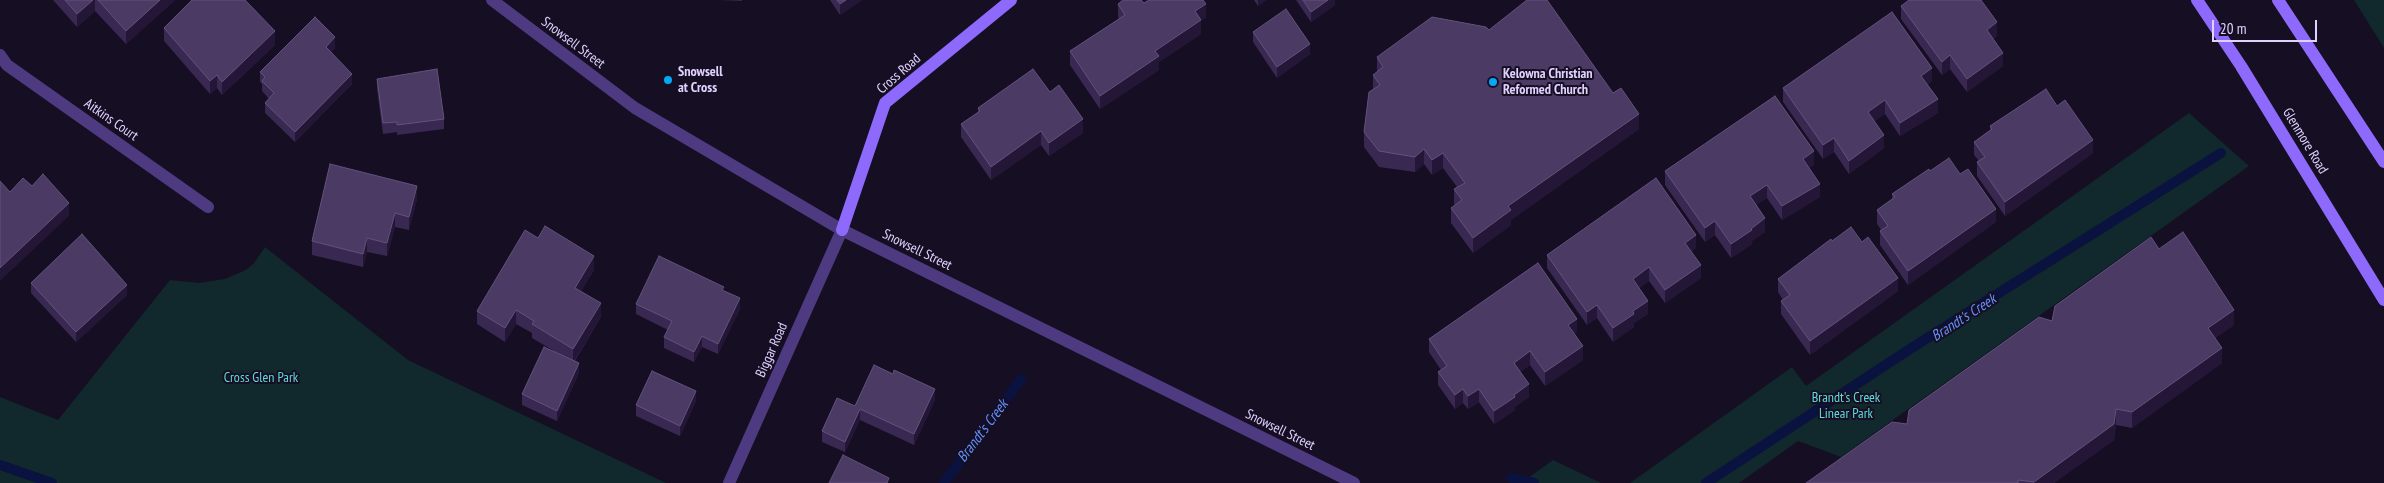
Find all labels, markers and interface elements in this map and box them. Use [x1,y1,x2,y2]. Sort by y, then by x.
scale bar [2214,10,2319,42]
street label: Snowsell Street [538,14,608,72]
text: 20 m [2220,19,2246,38]
street label: Cross Road [874,50,924,98]
place label: Snowsell at Cross [678,64,723,96]
place label: Kelowna Christian Reformed Church [1503,66,1593,98]
marker: Snowsell at Cross [662,74,674,86]
marker: Kelowna Christian Reformed Church [1487,76,1499,88]
street label: Aitkins Court [81,95,141,145]
street label: Glenmore Road [2279,105,2331,177]
street label: Snowsell Street [879,226,955,274]
water label: Brandt's Creek [1928,290,2000,346]
street label: Biggar Road [753,320,791,380]
park label: Cross Glen Park [224,370,298,386]
park label: Brandt's Creek Linear Park [1812,390,1880,422]
water label: Brandt's Creek [954,396,1012,466]
street label: Snowsell Street [1242,406,1318,454]

